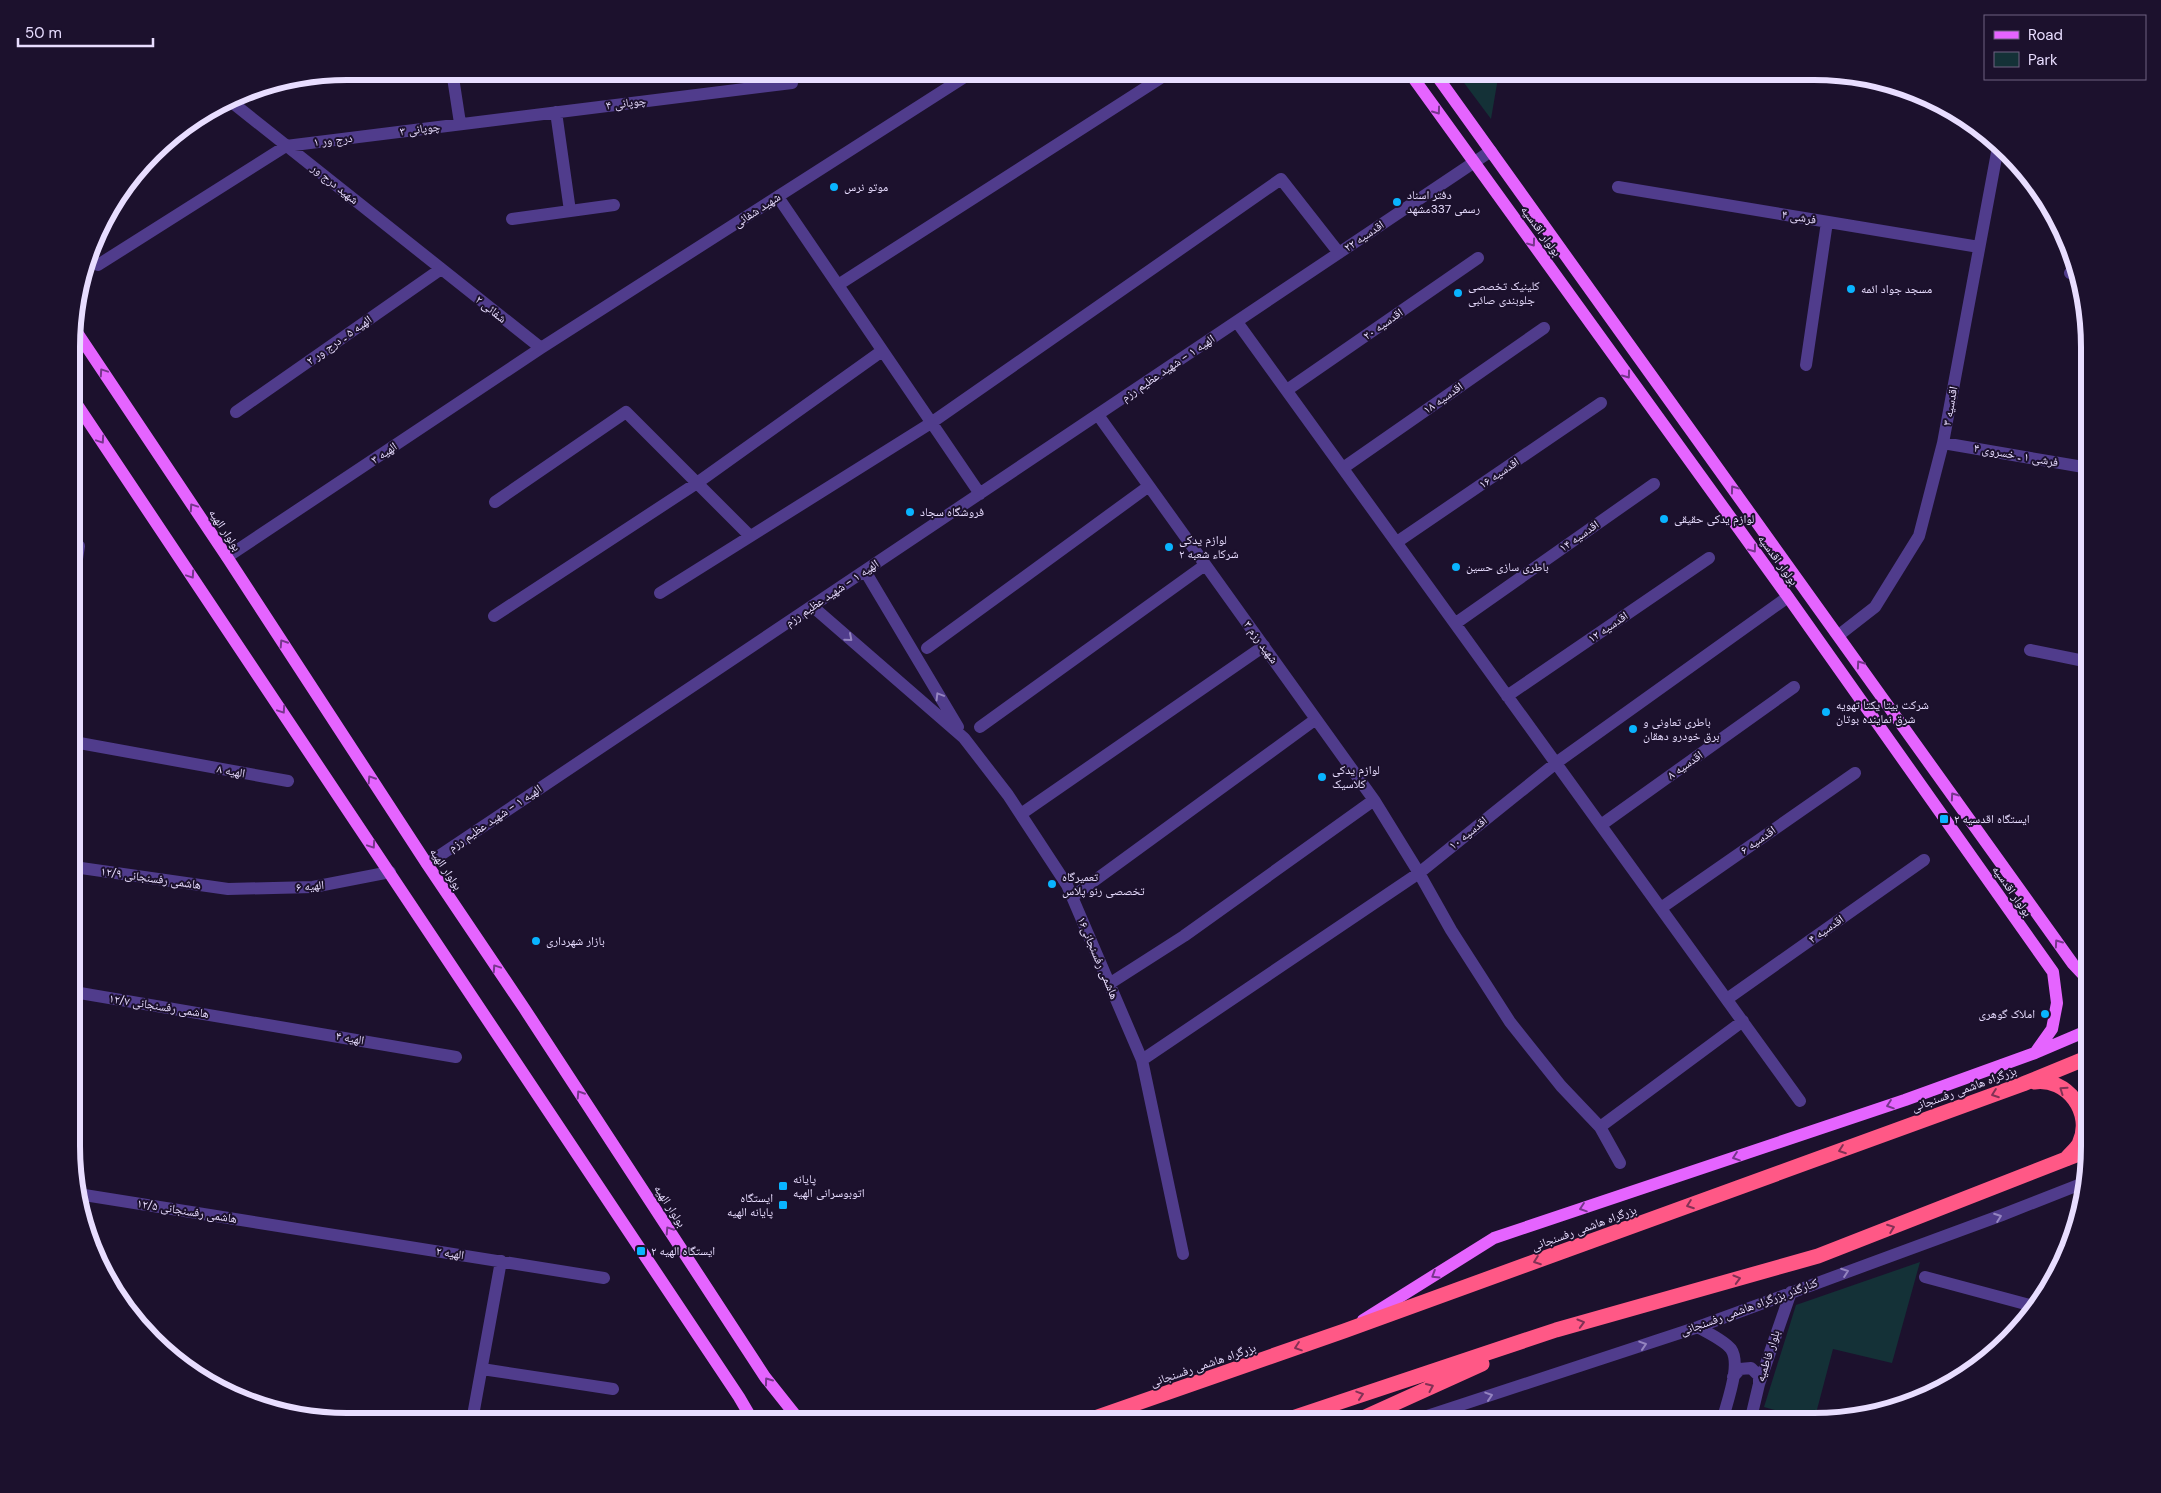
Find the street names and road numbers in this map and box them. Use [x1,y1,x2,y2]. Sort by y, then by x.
street label: چوپانی ۴ [605,93,647,113]
street label: چوپانی ۳ [399,119,441,139]
street label: درج ور ۱ [313,130,353,150]
street label: شهید درج ور [307,159,362,208]
street label: شهید شفائی [731,189,784,231]
street label: بولوار اقدسیه [1517,202,1565,260]
street label: فرشی ۴ [1781,206,1817,228]
street label: اقدسیه ۲۲ [1341,217,1387,255]
street label: شفائی ۲ [472,292,510,327]
street label: اقدسیه ۲۰ [1360,304,1406,344]
street label: الهیه ۵ ـ درج ور ۲ [303,311,375,368]
street label: الهیه ۱ - شهید عظیم رزم [1118,331,1218,405]
street label: اقدسیه ۱۸ [1420,378,1466,418]
street label: اقدسیه ۳ [1939,385,1961,427]
street label: الهیه ۳ [368,438,400,468]
street label: فرشی ۱ ـ خسروی ۴ [1972,440,2060,470]
street label: اقدسیه ۱۶ [1476,454,1522,492]
street label: بولوار الهیه [205,506,245,554]
street label: اقدسیه ۱۴ [1556,516,1602,556]
street label: بولوار اقدسیه [1754,531,1802,589]
street label: الهیه ۱ - شهید عظیم رزم [782,556,882,630]
street label: اقدسیه ۱۲ [1585,608,1631,646]
street label: شهید رزم ۳ [1240,617,1282,667]
street label: اقدسیه ۸ [1664,747,1706,783]
street label: الهیه ۸ [216,761,246,781]
street label: الهیه ۱ - شهید عظیم رزم [445,781,545,855]
street label: اقدسیه ۱۰ [1445,812,1491,853]
street label: اقدسیه ۶ [1737,822,1779,858]
street label: بولوار الهیه [426,845,466,893]
street label: بولوار اقدسیه [1989,862,2035,920]
street label: هاشمی رفسنجانی ۱۲/۹ [100,863,202,893]
street label: الهیه ۶ [295,877,325,895]
street label: اقدسیه ۴ [1805,911,1847,947]
street label: هاشمی رفسنجانی۱۶ [1073,914,1123,1002]
street label: هاشمی رفسنجانی ۱۲/۷ [108,990,210,1022]
street label: الهیه ۴ [335,1028,365,1048]
street label: بزرگراه هاشمی رفسنجانی [1909,1063,2019,1115]
street label: بولوار الهیه [650,1182,690,1230]
street label: هاشمی رفسنجانی ۱۲/۵ [136,1195,238,1227]
street label: بزرگراه هاشمی رفسنجانی [1529,1202,1639,1254]
street label: الهیه ۲ [435,1243,465,1263]
street label: کنارگذر بزرگراه هاشمی رفسنجانی [1678,1275,1820,1339]
street label: بلوار فاطمیه [1752,1328,1784,1384]
street label: بزرگراه هاشمی رفسنجانی [1148,1339,1258,1391]

